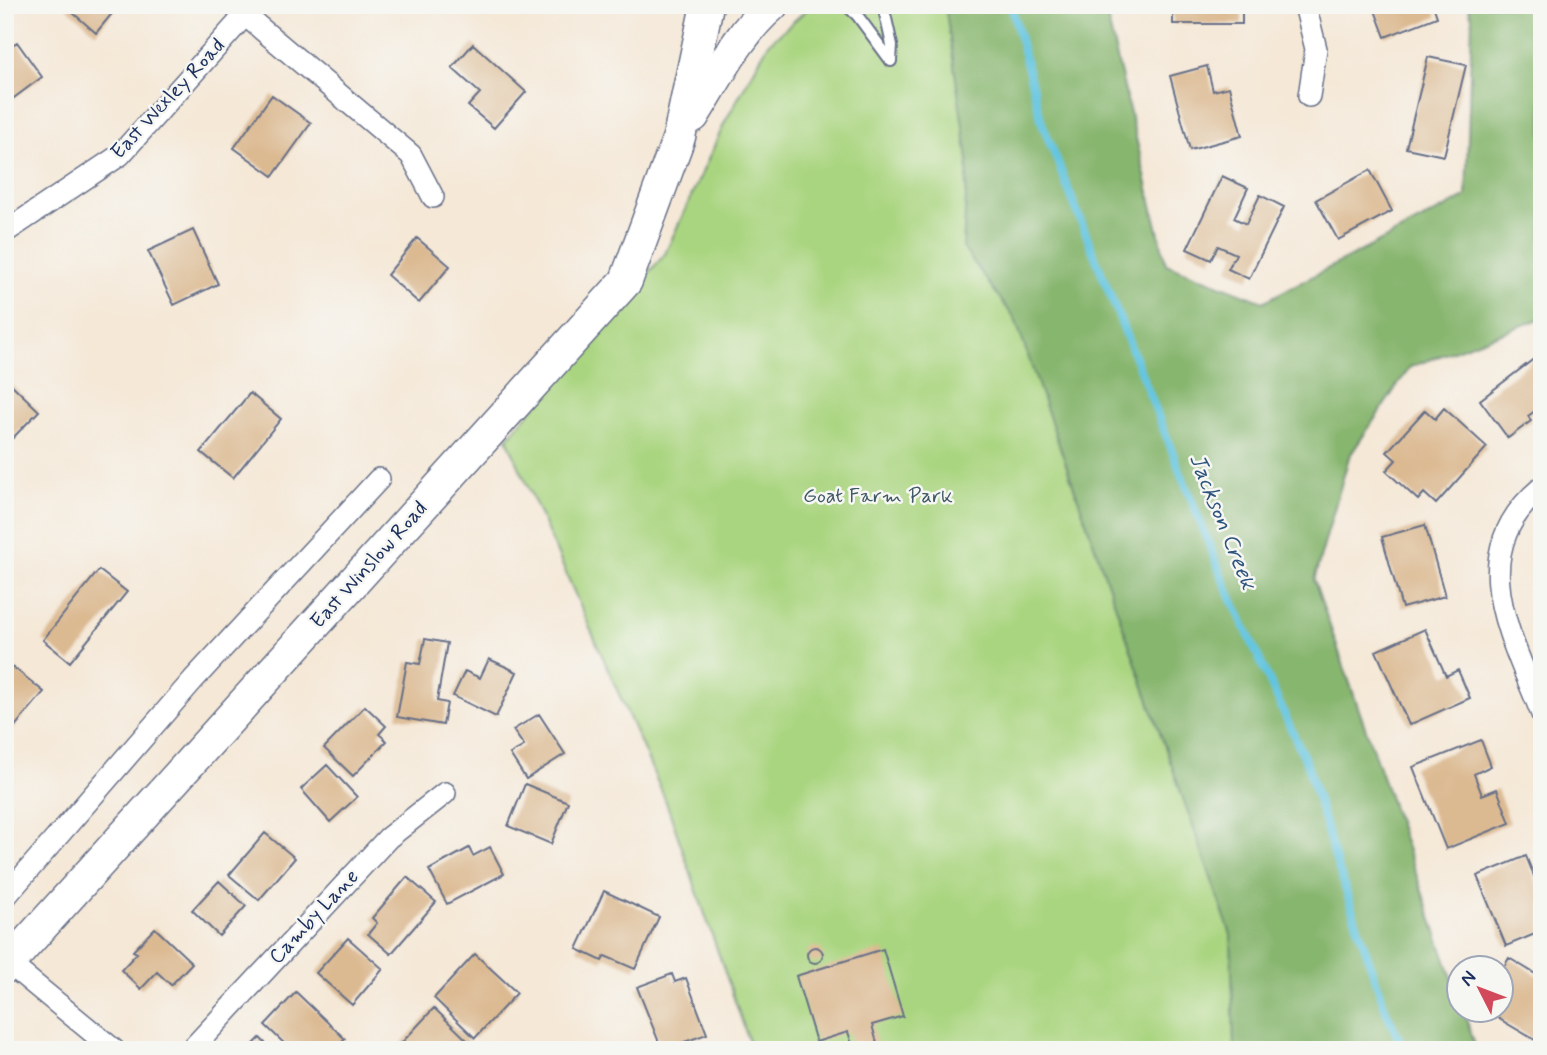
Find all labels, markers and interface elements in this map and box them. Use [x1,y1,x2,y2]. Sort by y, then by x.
street label: East Wexley Road [105,32,231,166]
water label: Jackson Creek [1181,449,1263,595]
park label: Goat Farm Park [803,482,953,510]
street label: East Winslow Road [304,495,434,635]
street label: Camby Lane [263,863,365,971]
north arrow [1446,954,1516,1024]
text: N [1455,966,1482,992]

